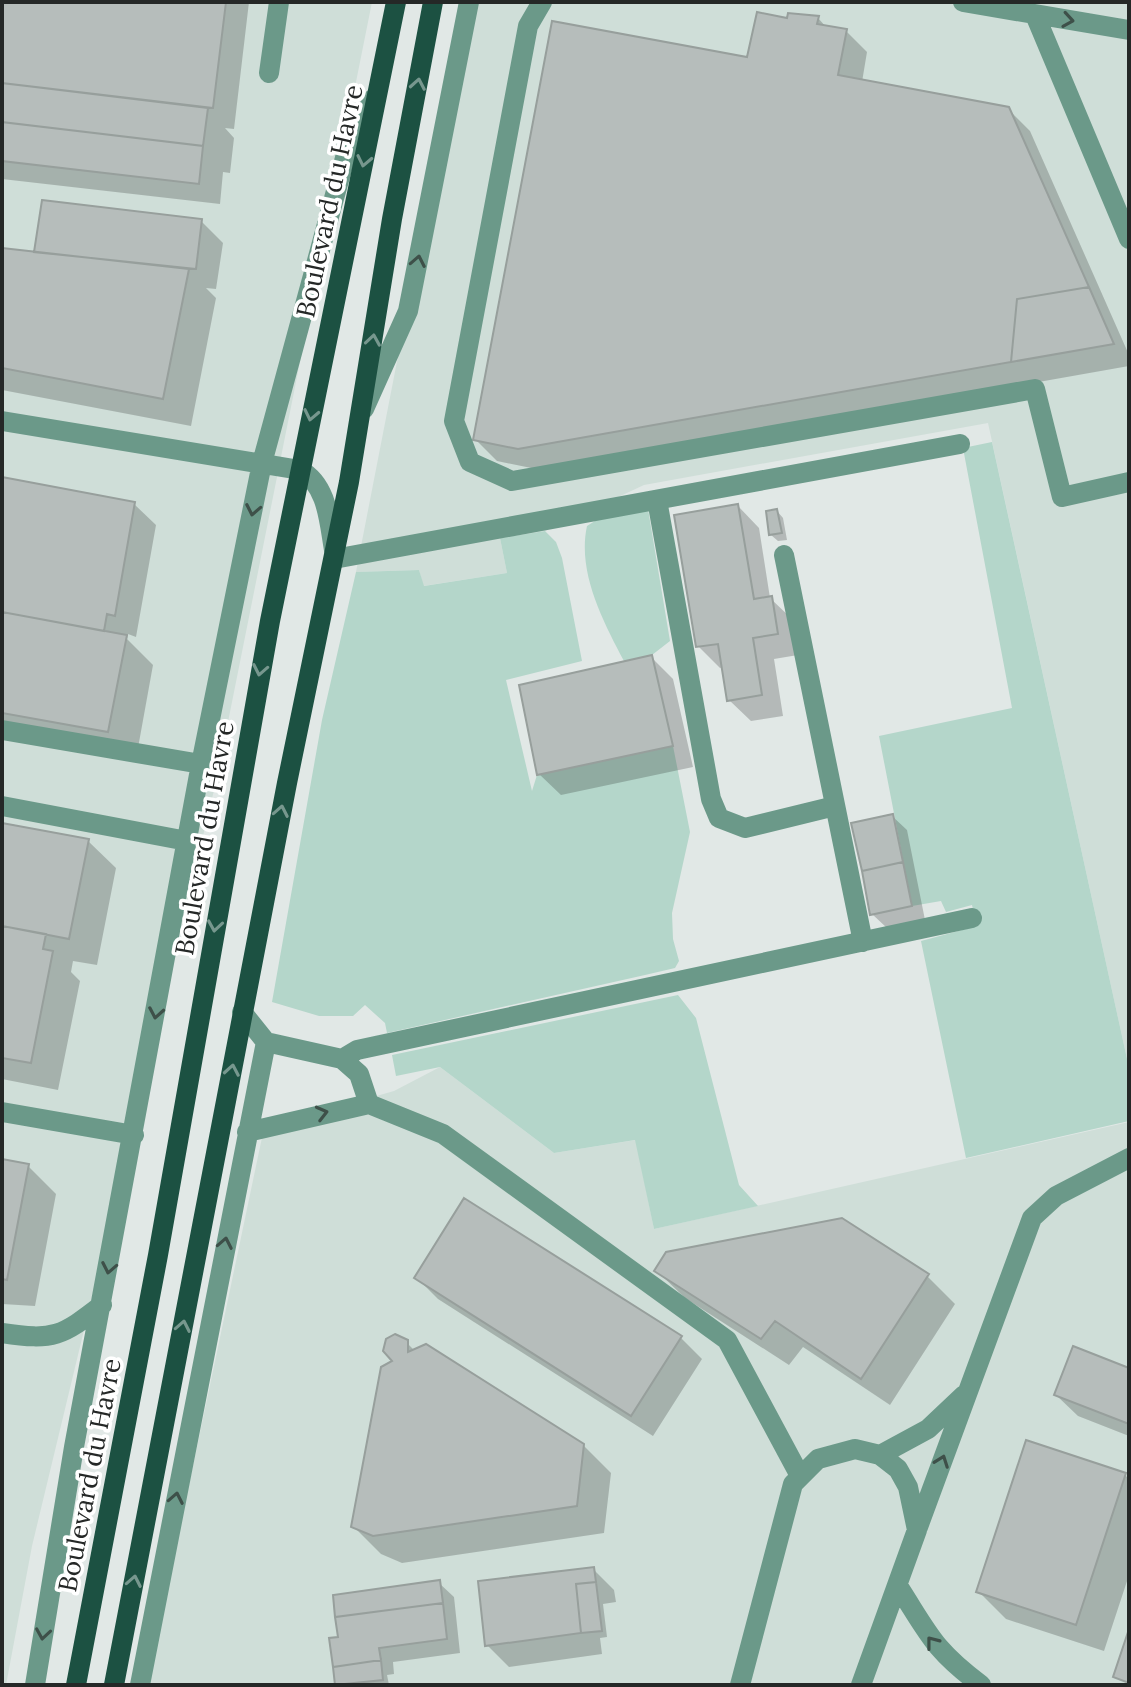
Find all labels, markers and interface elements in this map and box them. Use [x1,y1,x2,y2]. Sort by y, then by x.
one-way arrow [1061,11,1074,28]
one-way arrow [408,77,425,90]
street label: Boulevard du Havre [288,82,370,320]
one-way arrow [356,154,373,167]
one-way arrow [409,255,426,268]
one-way arrow [364,333,381,347]
one-way arrow [303,408,320,422]
one-way arrow [245,503,262,517]
one-way arrow [253,664,270,677]
street label: Boulevard du Havre [167,718,241,958]
one-way arrow [272,804,289,818]
one-way arrow [207,920,224,933]
one-way arrow [149,1006,166,1019]
one-way arrow [222,1063,239,1077]
one-way arrow [315,1105,329,1122]
one-way arrow [216,1236,233,1250]
one-way arrow [101,1261,118,1275]
one-way arrow [174,1319,191,1332]
street label: Boulevard du Havre [50,1355,128,1595]
one-way arrow [932,1455,949,1469]
one-way arrow [167,1492,184,1506]
one-way arrow [125,1574,142,1588]
one-way arrow [35,1628,52,1641]
one-way arrow [928,1636,942,1651]

